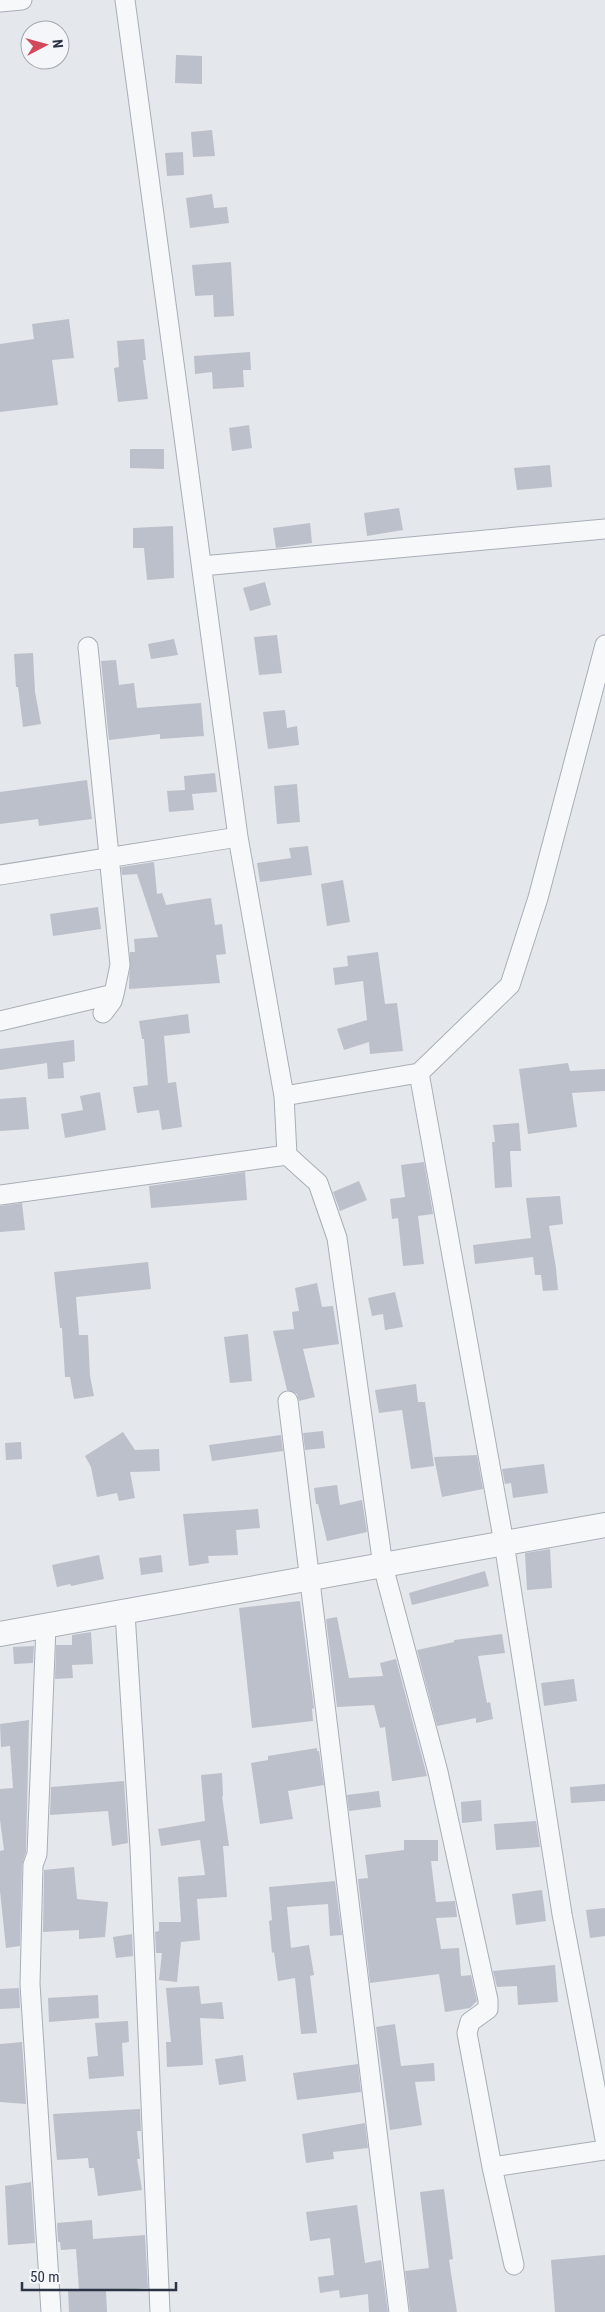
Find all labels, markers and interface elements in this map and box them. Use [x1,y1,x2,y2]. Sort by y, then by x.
north arrow [20,20,70,70]
text: N [50,39,66,49]
scale bar [22,2260,176,2292]
text: 50 m [30,2268,60,2286]

